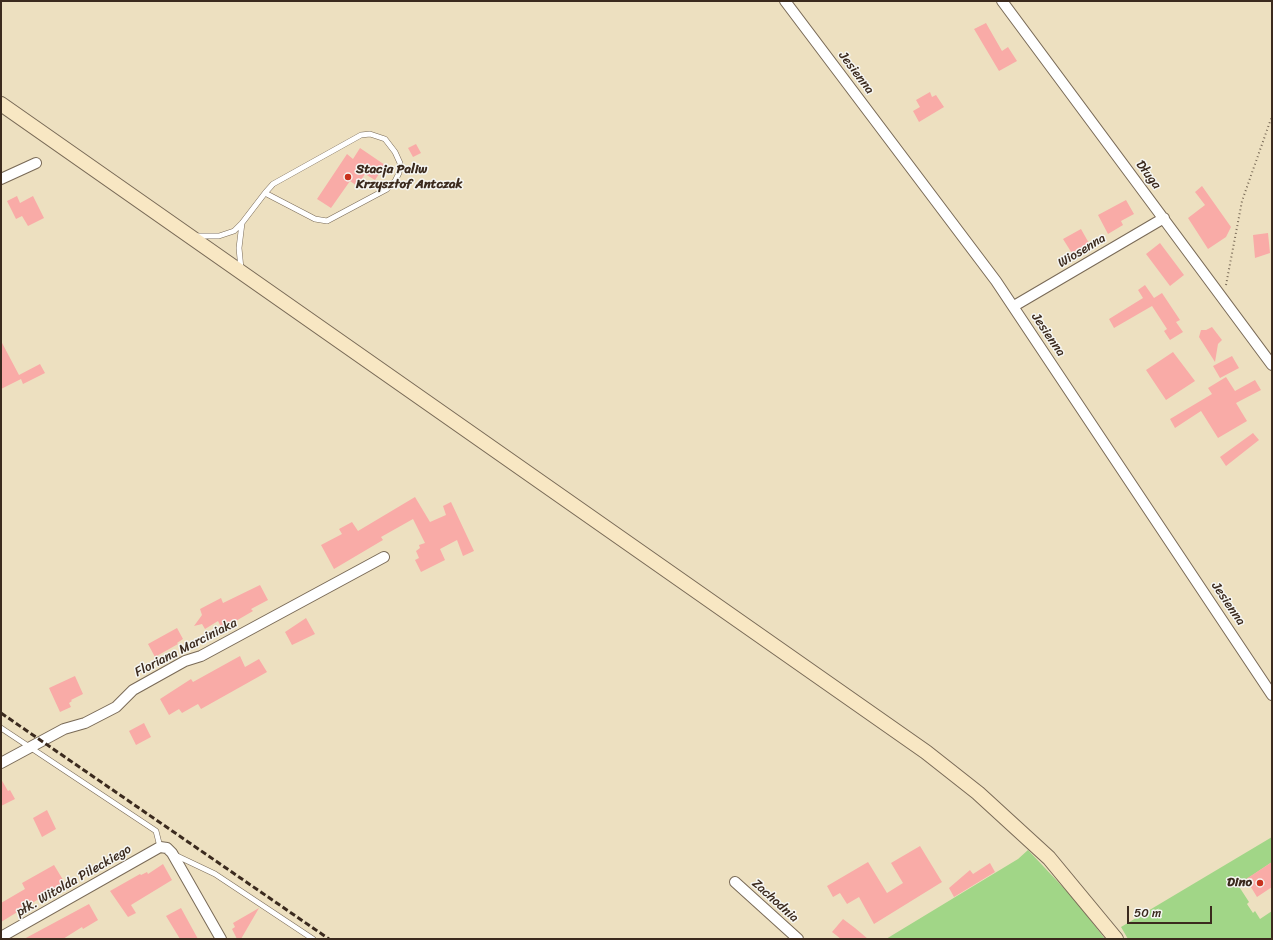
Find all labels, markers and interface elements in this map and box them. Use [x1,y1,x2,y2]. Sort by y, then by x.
street label: Jesienna [835,49,877,97]
street label: Długa [1132,157,1164,193]
place label: Stacja Paliw Krzysztof Antczak [356,162,463,193]
marker: Stacja Paliw Krzysztof Antczak [343,172,353,182]
street label: Wiosenna [1055,231,1109,271]
street label: Jesienna [1028,310,1068,360]
street label: Jesienna [1208,579,1248,629]
street label: Floriana Marciniaka [132,615,240,681]
street label: płk. Witolda Pileckiego [14,842,134,920]
place label: Dino [1227,875,1252,891]
street label: Zachodnia [748,876,802,926]
marker: Dino [1255,878,1265,888]
scale bar [1129,898,1214,924]
text: 50 m [1134,902,1161,924]

